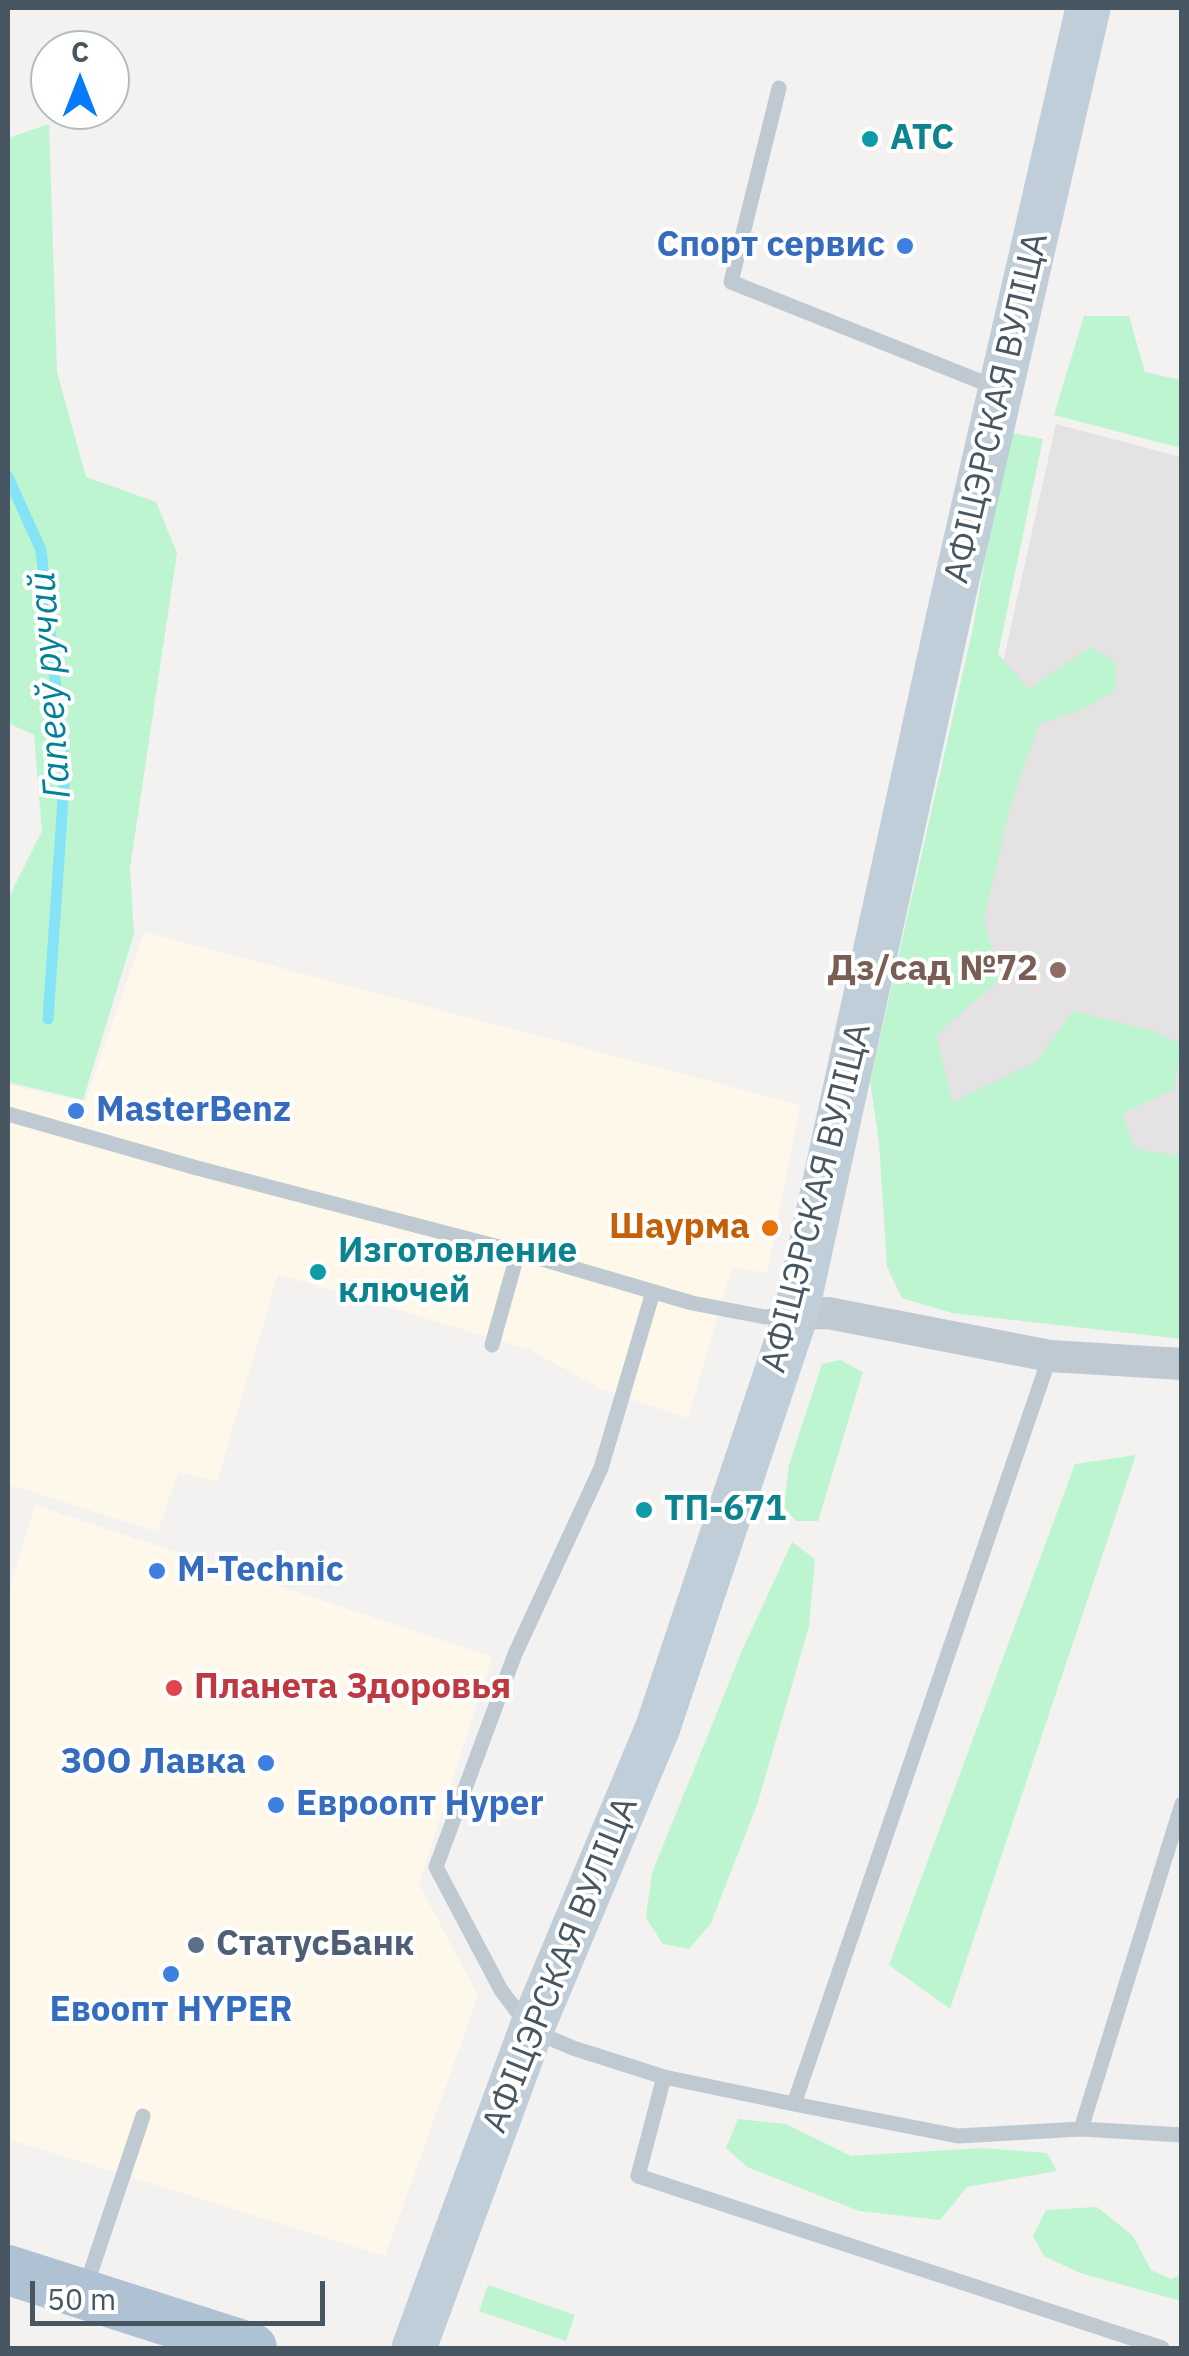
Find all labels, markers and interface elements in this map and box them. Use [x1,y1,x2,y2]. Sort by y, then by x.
north arrow [30,30,130,130]
text: С [71,33,89,70]
place label: АТС [890,118,954,160]
marker: АТС [859,128,881,150]
place label: Спорт сервис [656,225,885,267]
street label: АФІЦЭРСКАЯ ВУЛІЦА [936,229,1058,587]
marker: Спорт сервис [894,235,916,257]
water label: Гапееў ручай [20,570,82,800]
place label: Дз/сад №72 [827,949,1038,991]
marker: Дз/сад №72 [1047,959,1069,981]
street label: АФІЦЭРСКАЯ ВУЛІЦА [753,1019,881,1377]
place label: MasterBenz [96,1090,291,1132]
marker: MasterBenz [65,1100,87,1122]
place label: Шаурма [609,1207,750,1249]
marker: Шаурма [759,1217,781,1239]
place label: Изготовление ключей [338,1231,577,1313]
marker: Изготовление ключей [307,1261,329,1283]
place label: ТП-671 [664,1489,786,1531]
marker: ТП-671 [633,1499,655,1521]
place label: M-Technic [177,1550,344,1592]
marker: M-Technic [146,1560,168,1582]
place label: Планета Здоровья [194,1667,511,1709]
marker: Планета Здоровья [163,1677,185,1699]
place label: ЗОО Лавка [60,1742,246,1784]
marker: ЗОО Лавка [255,1752,277,1774]
place label: Евроопт Hyper [296,1784,544,1826]
street label: АФІЦЭРСКАЯ ВУЛІЦА [474,1791,648,2139]
marker: Евроопт Hyper [265,1794,287,1816]
place label: СтатусБанк [216,1924,414,1966]
marker: СтатусБанк [185,1934,207,1956]
marker: Евоопт HYPER [160,1963,182,1985]
place label: Евоопт HYPER [49,1990,293,2032]
scale bar [35,2261,330,2323]
text: 50 m [47,2279,116,2318]

